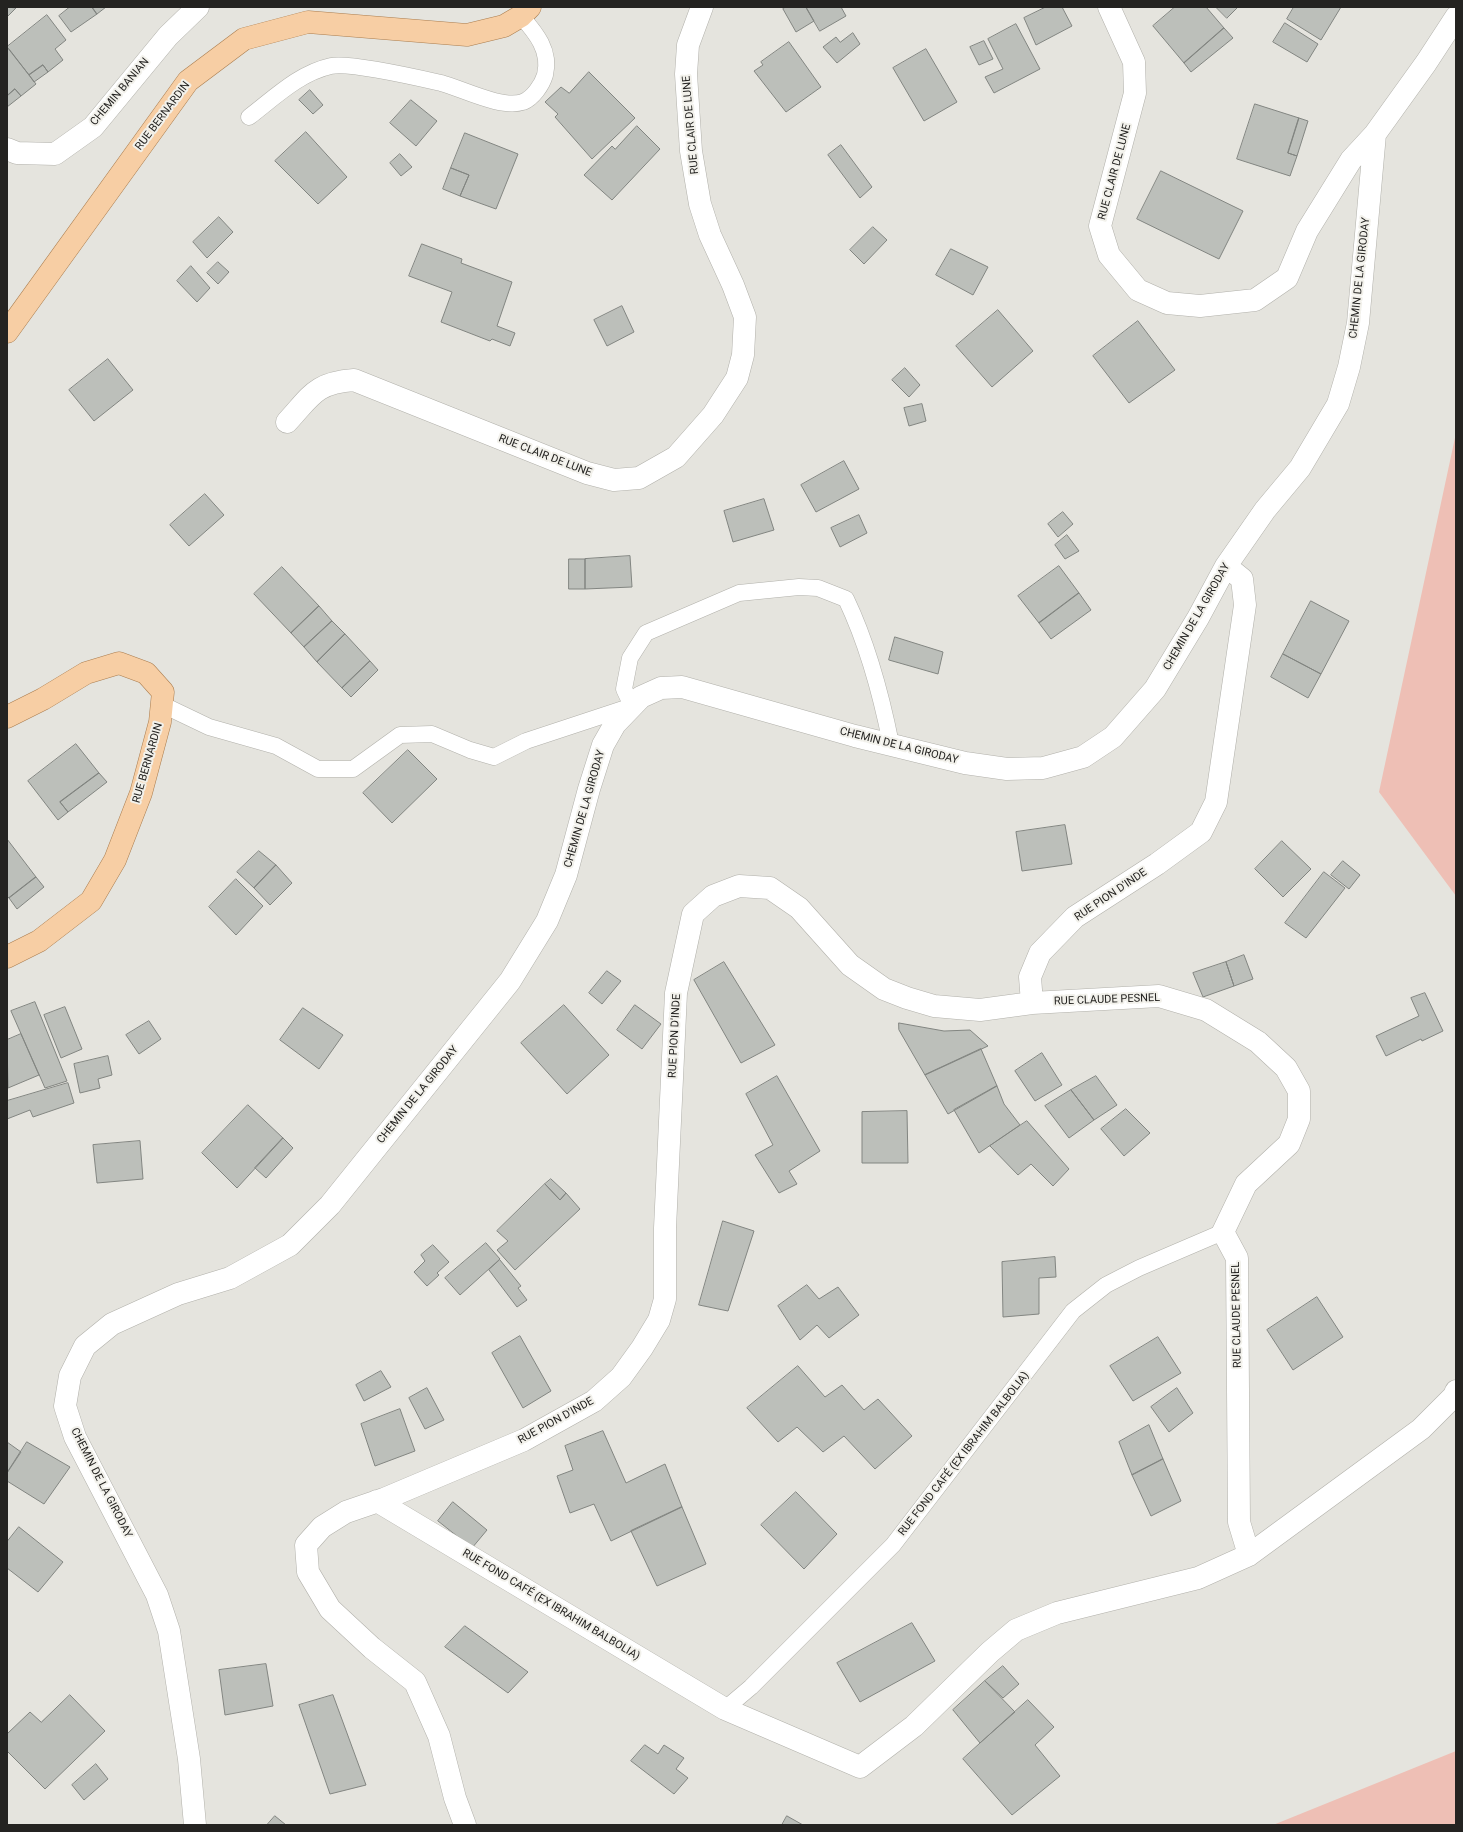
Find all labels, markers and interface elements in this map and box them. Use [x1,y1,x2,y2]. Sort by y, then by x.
street label: CHEMIN BANIAN [88,55,152,129]
street label: RUE CLAIR DE LUNE [680,75,702,175]
street label: RUE BERNARDIN [133,79,193,153]
street label: RUE CLAIR DE LUNE [1096,123,1134,221]
street label: CHEMIN DE LA GIRODAY [1347,217,1373,339]
street label: RUE CLAIR DE LUNE [497,432,593,480]
street label: CHEMIN DE LA GIRODAY [1161,561,1233,673]
street label: RUE BERNARDIN [130,721,166,805]
street label: CHEMIN DE LA GIRODAY [838,725,960,767]
street label: CHEMIN DE LA GIRODAY [562,749,608,869]
street label: RUE PION D'INDE [1072,866,1150,924]
street label: RUE CLAUDE PESNEL [1054,992,1160,1008]
street label: RUE PION D'INDE [666,994,684,1078]
street label: CHEMIN DE LA GIRODAY [375,1044,461,1146]
street label: RUE CLAUDE PESNEL [1229,1262,1245,1368]
street label: RUE FOND CAFÉ (EX IBRAHIM BALBOLIA) [896,1369,1032,1539]
street label: RUE PION D'INDE [516,1395,596,1447]
street label: CHEMIN DE LA GIRODAY [67,1426,135,1540]
street label: RUE FOND CAFÉ (EX IBRAHIM BALBOLIA) [460,1547,642,1663]

